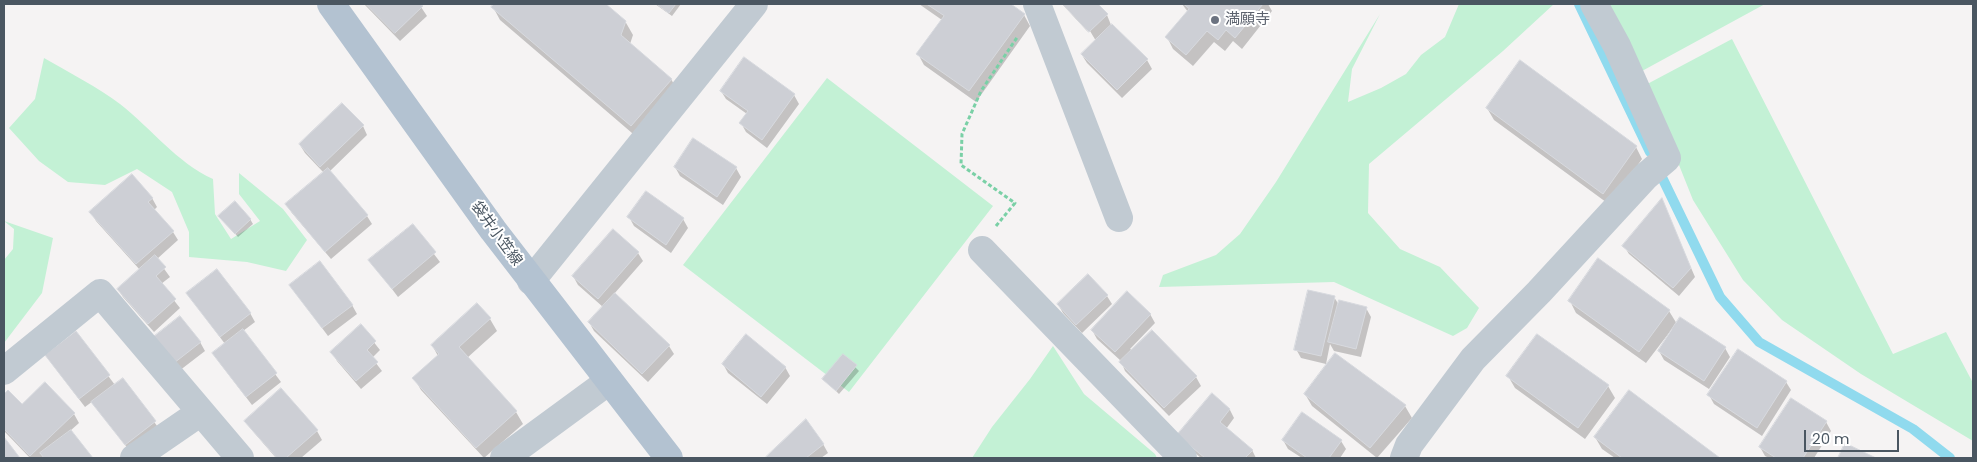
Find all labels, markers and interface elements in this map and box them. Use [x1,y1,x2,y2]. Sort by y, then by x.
place label: 満願寺 [1225,11,1270,29]
marker: 満願寺 [1209,14,1221,26]
street label: 袋井小笠線 [467,198,525,270]
scale bar [1807,420,1902,452]
text: 20 m [1812,428,1850,449]

